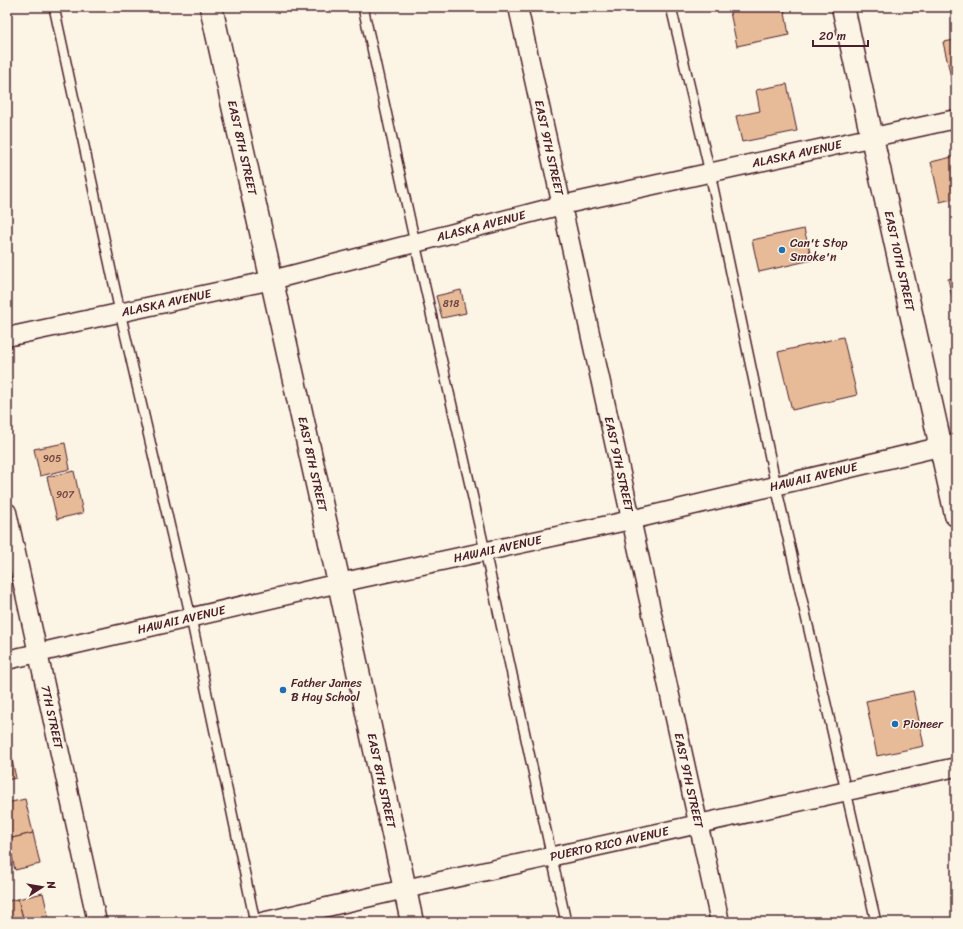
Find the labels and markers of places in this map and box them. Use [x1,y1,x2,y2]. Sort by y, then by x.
place label: Can't Stop Smoke'n [790,232,848,268]
marker: Can't Stop Smoke'n [777,245,787,255]
place label: Father James B Hay School [291,672,362,708]
marker: Father James B Hay School [278,685,288,695]
place label: Pioneer [903,713,944,735]
marker: Pioneer [890,719,900,729]

